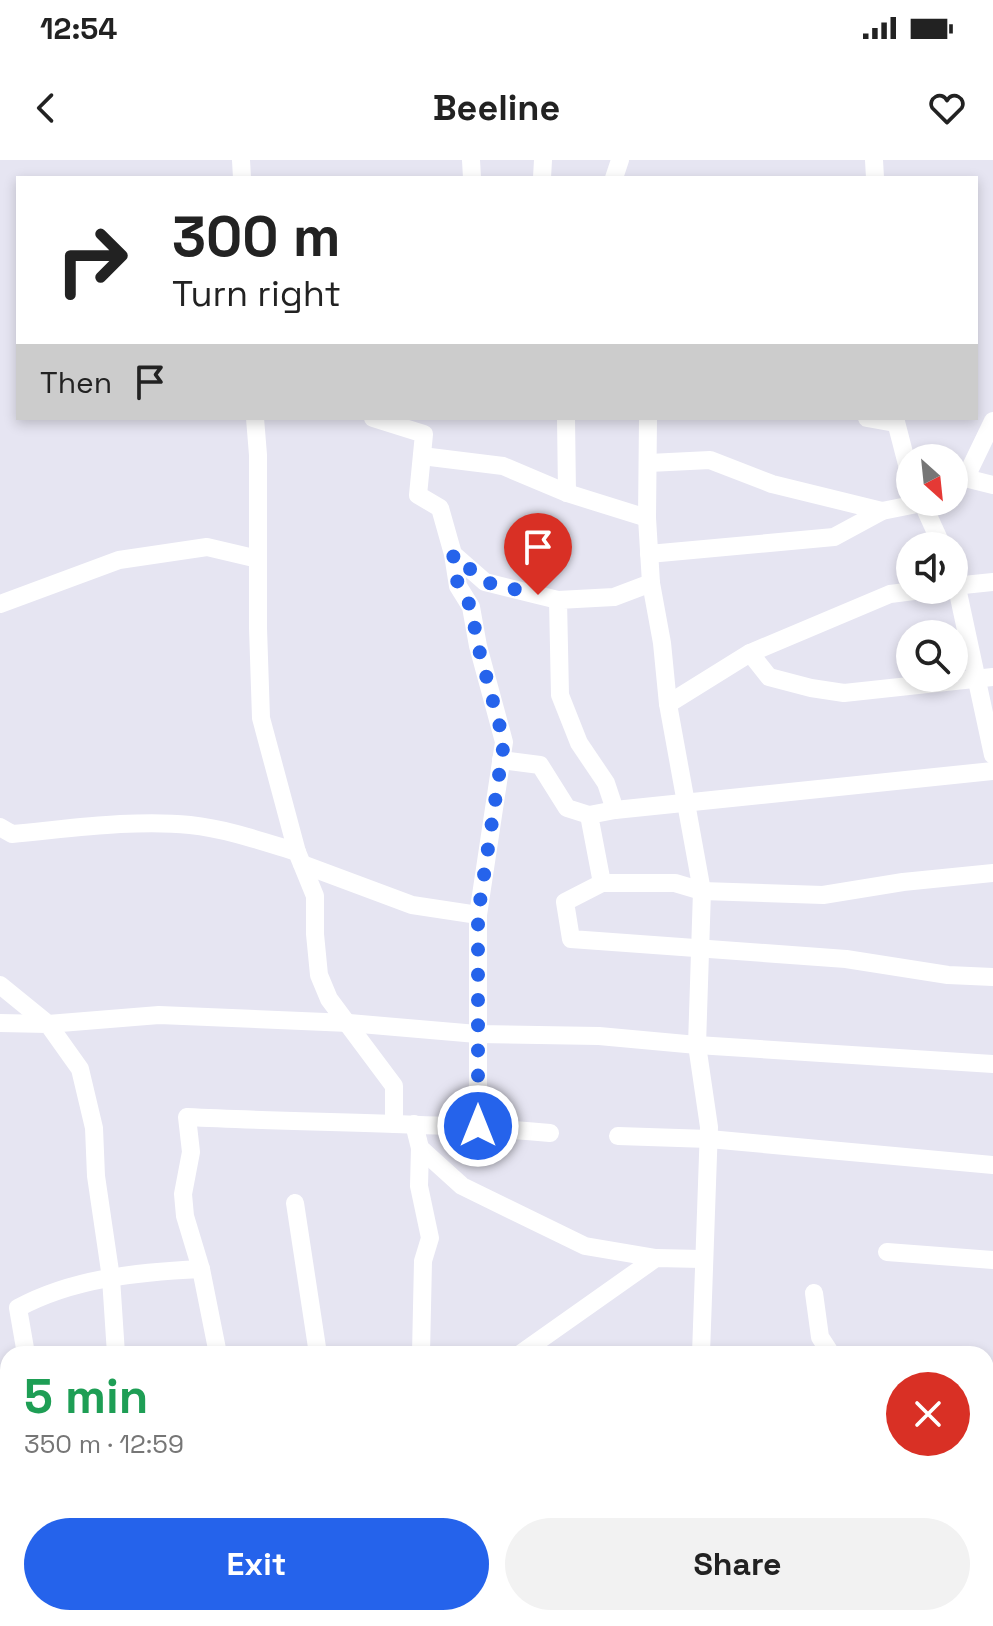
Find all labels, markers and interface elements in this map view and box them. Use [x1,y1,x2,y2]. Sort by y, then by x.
text: 12:54 [40,9,117,48]
text: Beeline [433,85,560,131]
icon: back [24,86,68,130]
icon: heart [925,86,969,130]
text: 300 m [172,201,341,272]
icon: right [40,208,144,312]
text: Turn right [172,271,341,317]
icon: arrive [128,360,172,404]
text: Then [40,363,112,402]
north arrow [896,444,968,516]
map controls [896,444,968,692]
pin [504,513,572,595]
icon: arrive [516,525,560,569]
button: sound [896,532,968,604]
button: search [896,620,968,692]
position arrow [436,1084,520,1168]
text: 5 min [24,1366,148,1427]
button: close [886,1372,970,1456]
text: 350 m · 12:59 [24,1427,184,1461]
button: Exit [24,1518,489,1610]
button: Share [505,1518,970,1610]

